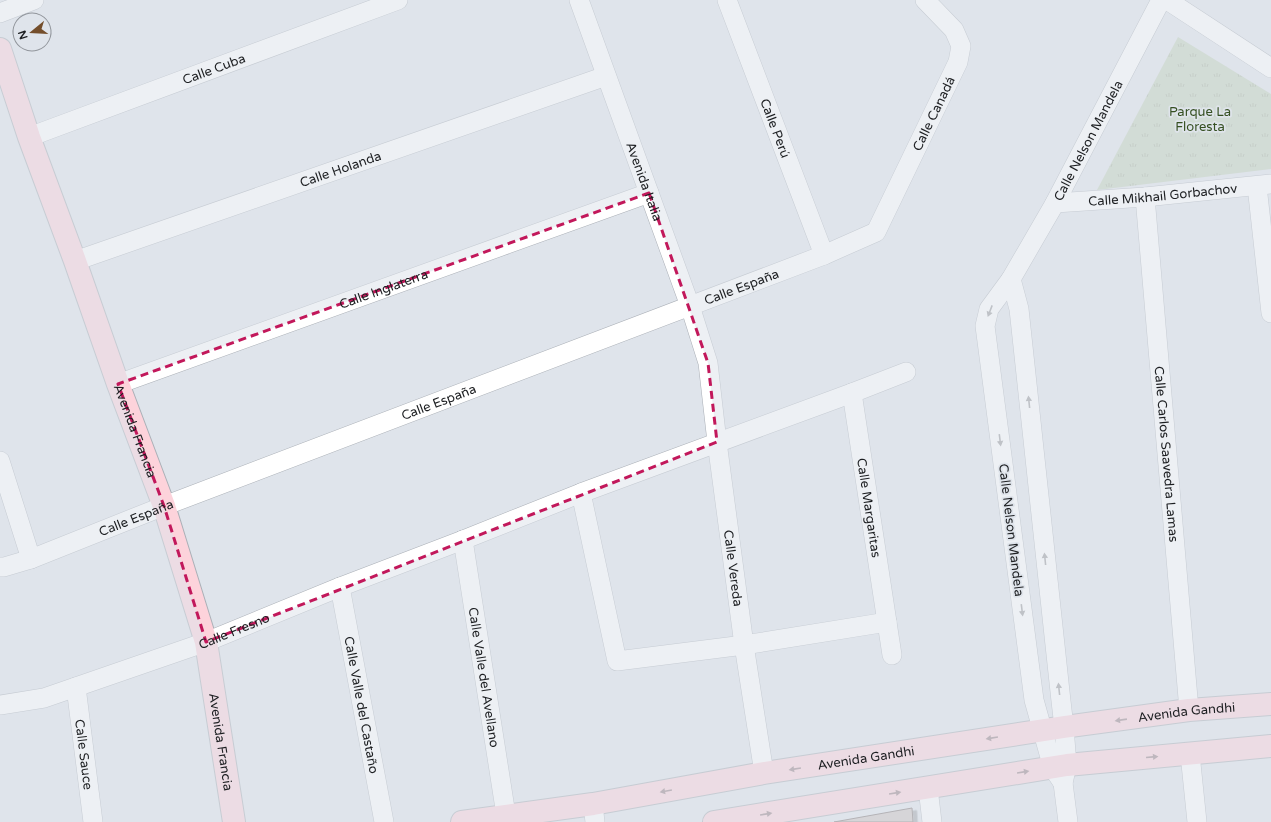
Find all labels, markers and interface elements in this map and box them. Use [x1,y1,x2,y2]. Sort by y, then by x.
north arrow [12,12,52,52]
text: N [15,29,31,41]
street label: Calle Cuba [180,50,248,88]
street label: Calle Canadá [909,74,959,154]
street label: Calle Nelson Mandela [1051,78,1127,204]
street label: Calle Perú [756,96,793,160]
park label: Parque La Floresta [1169,104,1231,135]
street label: Avenida Italia [622,140,666,224]
street label: Calle Holanda [298,148,384,191]
street label: Calle Mikhail Gorbachov [1088,181,1238,210]
street label: Calle Inglaterra [337,266,430,313]
street label: Calle España [702,266,781,309]
one-way arrow [986,306,992,318]
street label: Calle Carlos Saavedra Lamas [1151,365,1182,543]
street label: Calle España [399,381,479,424]
street label: Avenida Francia [110,382,160,480]
one-way arrow [1025,396,1032,408]
one-way arrow [997,433,1003,446]
street label: Calle Margaritas [853,457,884,559]
street label: Calle Nelson Mandela [995,463,1027,597]
street label: Calle España [97,496,176,540]
street label: Calle Vereda [720,529,746,607]
one-way arrow [1042,553,1049,565]
one-way arrow [1019,604,1025,616]
street label: Calle Valle del Avellano [465,606,502,749]
street label: Calle Fresno [196,610,272,653]
street label: Calle Valle del Castaño [340,635,382,775]
one-way arrow [1056,683,1062,695]
street label: Avenida Francia [205,692,236,792]
street label: Avenida Gandhi [1137,700,1236,726]
one-way arrow [1115,717,1127,723]
street label: Calle Sauce [71,718,96,791]
one-way arrow [986,735,998,741]
street label: Avenida Gandhi [816,743,916,774]
one-way arrow [1146,754,1158,761]
one-way arrow [788,766,801,772]
one-way arrow [1017,769,1029,775]
one-way arrow [660,788,673,794]
one-way arrow [889,790,901,796]
one-way arrow [760,810,773,816]

